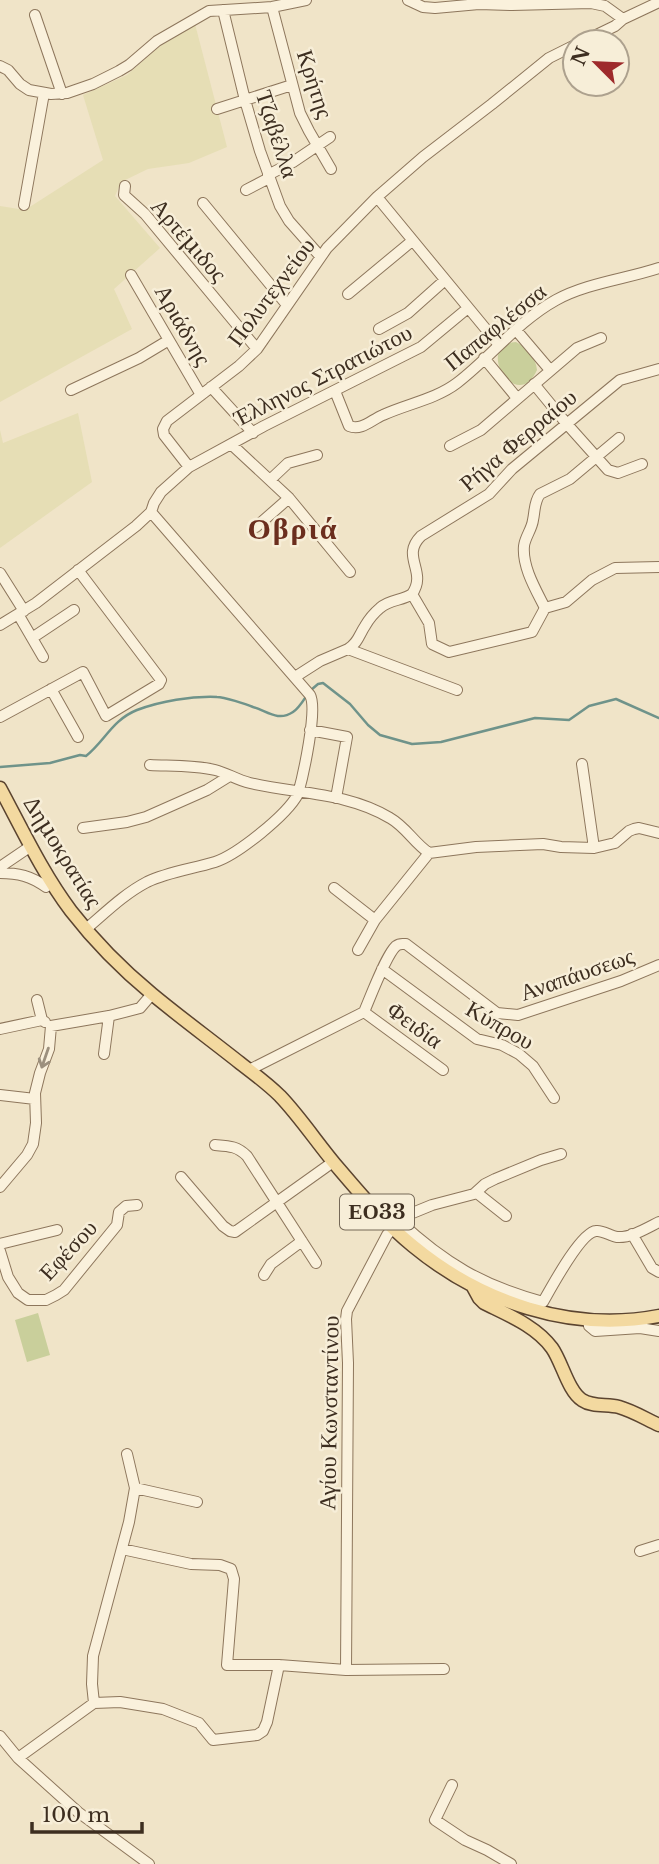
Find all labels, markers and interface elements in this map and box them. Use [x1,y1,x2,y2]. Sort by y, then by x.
north arrow [561,28,631,98]
text: N [567,43,595,69]
street label: Κρήτης [291,46,339,122]
street label: Τζαβέλλα [250,87,304,181]
street label: Αρτέμιδος [145,193,233,287]
street label: Πολυτεχνείου [221,232,321,352]
street label: Παπαφλέσσα [438,277,552,377]
street label: Αριάδνης [149,280,217,370]
street label: Έλληνος Στρατιώτου [228,318,417,432]
street label: Ρήγα Φερραίου [454,383,582,497]
district label: Οβριά [247,510,339,547]
street label: Δημοκρατίας [18,791,108,913]
street label: Αναπάυσεως [516,941,638,1007]
street label: Κύπρου [461,994,539,1056]
street label: Φειδία [382,996,448,1054]
one-way arrow [38,1046,50,1068]
road number: ΕΟ33 [340,1194,414,1230]
street label: Εφέσου [33,1214,103,1286]
street label: Αγίου Κωνσταντίνου [313,1315,345,1511]
scale bar [32,1790,142,1834]
text: 100 m [42,1802,110,1828]

